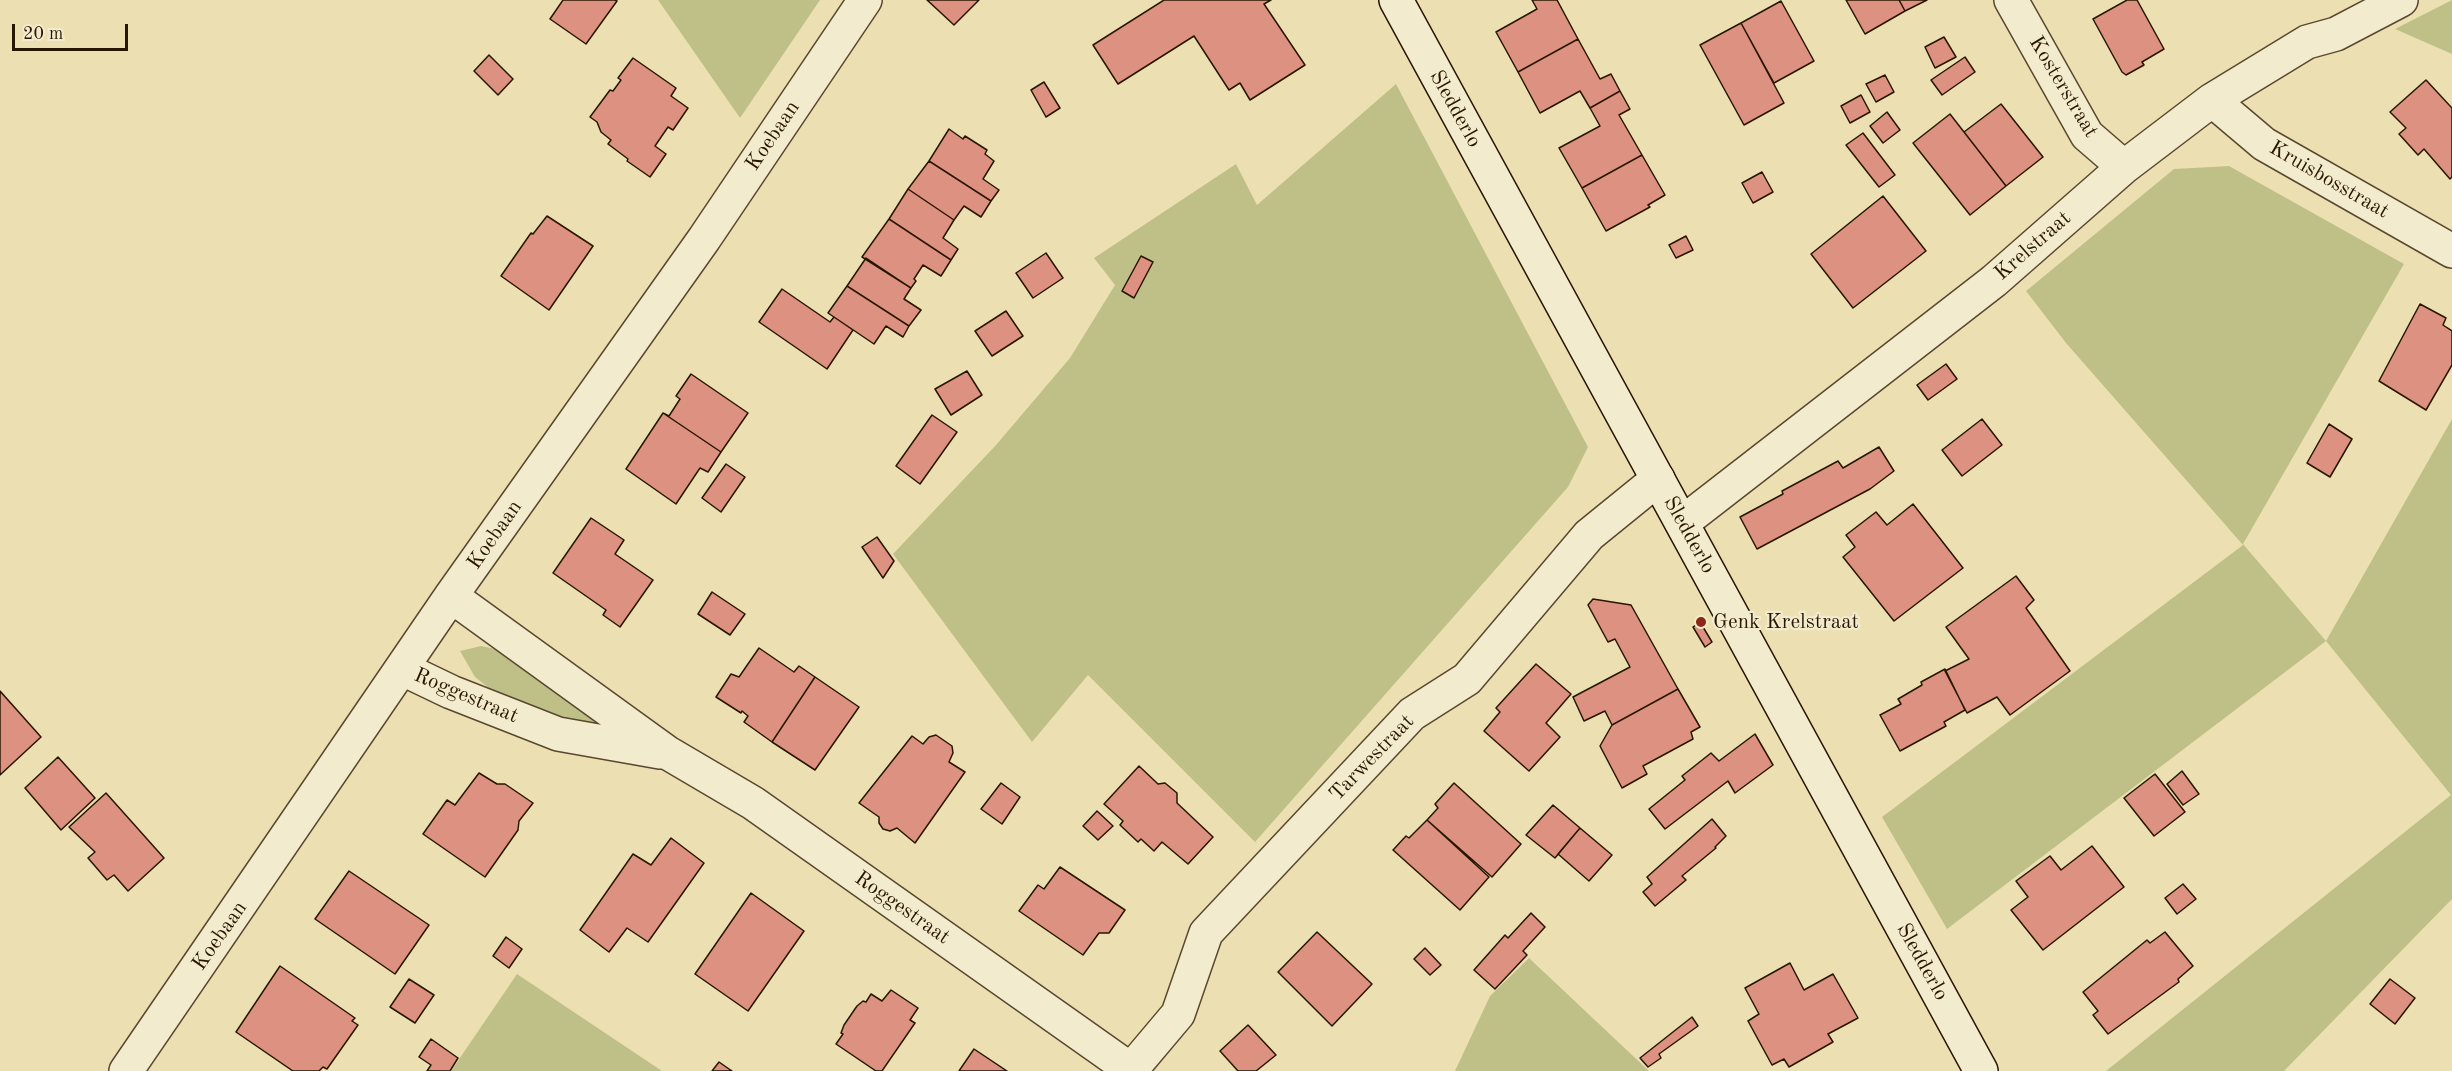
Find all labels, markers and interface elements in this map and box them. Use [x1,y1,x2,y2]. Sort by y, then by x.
scale bar [15,12,130,50]
text: 20 m [23,25,63,43]
street label: Kosterstraat [2023,32,2103,142]
street label: Sledderlo [1423,66,1487,152]
street label: Koebaan [741,96,805,176]
street label: Kruisbosstraat [2265,136,2393,224]
street label: Krelstraat [1990,206,2076,286]
street label: Sledderlo [1657,492,1721,578]
street label: Koebaan [462,496,528,574]
place label: Genk Krelstraat [1713,609,1859,635]
marker: Genk Krelstraat [1694,615,1708,629]
street label: Roggestraat [410,663,522,729]
street label: Tarwestraat [1324,709,1420,807]
street label: Roggestraat [849,866,955,950]
street label: Koebaan [187,897,253,975]
street label: Sledderlo [1890,919,1954,1005]

